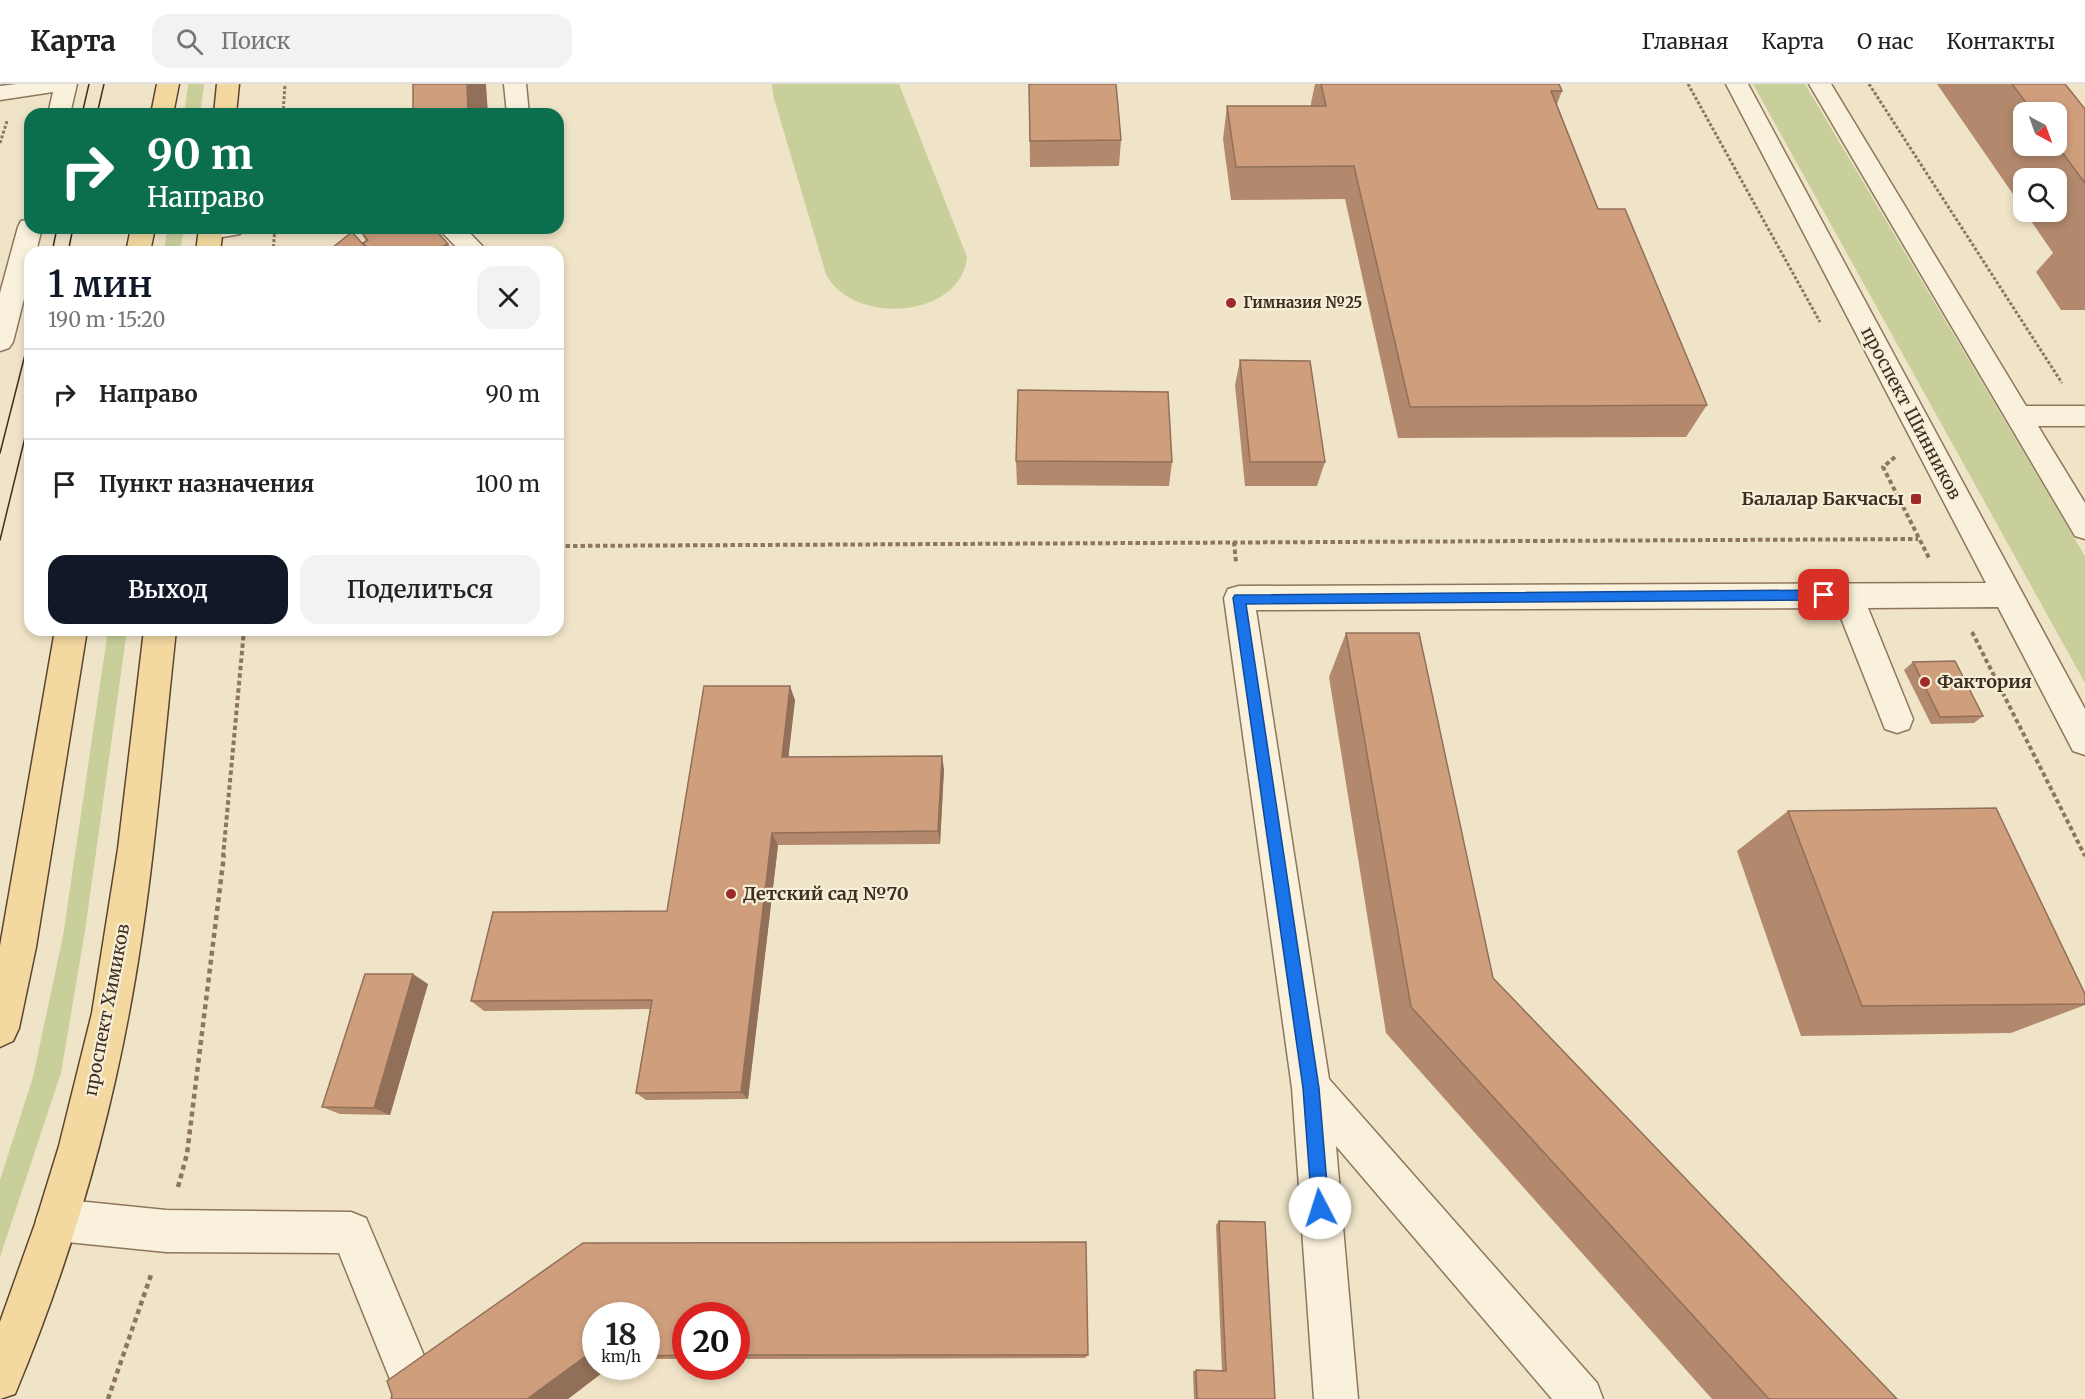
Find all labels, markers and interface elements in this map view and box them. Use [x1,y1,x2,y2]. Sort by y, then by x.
search box [152,14,572,68]
text: Карта [30,23,116,59]
icon: search [173,25,206,58]
text: Поиск [221,27,291,55]
text: Главная [1642,28,1729,55]
text: Карта [1762,28,1824,55]
text: О нас [1857,28,1914,55]
text: Контакты [1947,28,2055,55]
north arrow [2013,102,2067,156]
map controls [2013,102,2067,222]
text: 90 m [147,128,253,180]
icon: right [48,132,126,210]
button: search [2013,168,2067,222]
text: Направо [147,180,264,214]
text: 1 мин [48,262,152,307]
button: close [477,266,540,329]
place label: Гимназия №25 [1243,293,1362,312]
marker: Гимназия №25 [1224,296,1238,310]
text: 190 m · 15:20 [48,307,165,332]
street label: проспект Шинников [1856,322,1967,503]
icon: right [48,378,81,411]
text: Направо [99,380,198,408]
text: 90 m [485,380,540,408]
icon: arrive [48,468,81,501]
text: Пункт назначения [99,470,314,498]
text: 100 m [475,470,540,498]
place label: Балалар Бакчасы [1741,487,1904,510]
marker: Балалар Бакчасы [1909,492,1923,506]
button: Выход [48,555,288,624]
button: Поделиться [300,555,540,624]
pin [1798,569,1849,620]
icon: arrive [1807,578,1840,611]
place label: Фактория [1937,670,2032,693]
marker: Фактория [1918,675,1932,689]
place label: Детский сад №70 [743,882,909,905]
marker: Детский сад №70 [724,887,738,901]
street label: проспект Химиков [79,921,135,1098]
position arrow [1288,1176,1352,1240]
speed limit sign: 20 [672,1302,750,1380]
text: 18 [605,1315,637,1353]
text: km/h [601,1347,641,1366]

